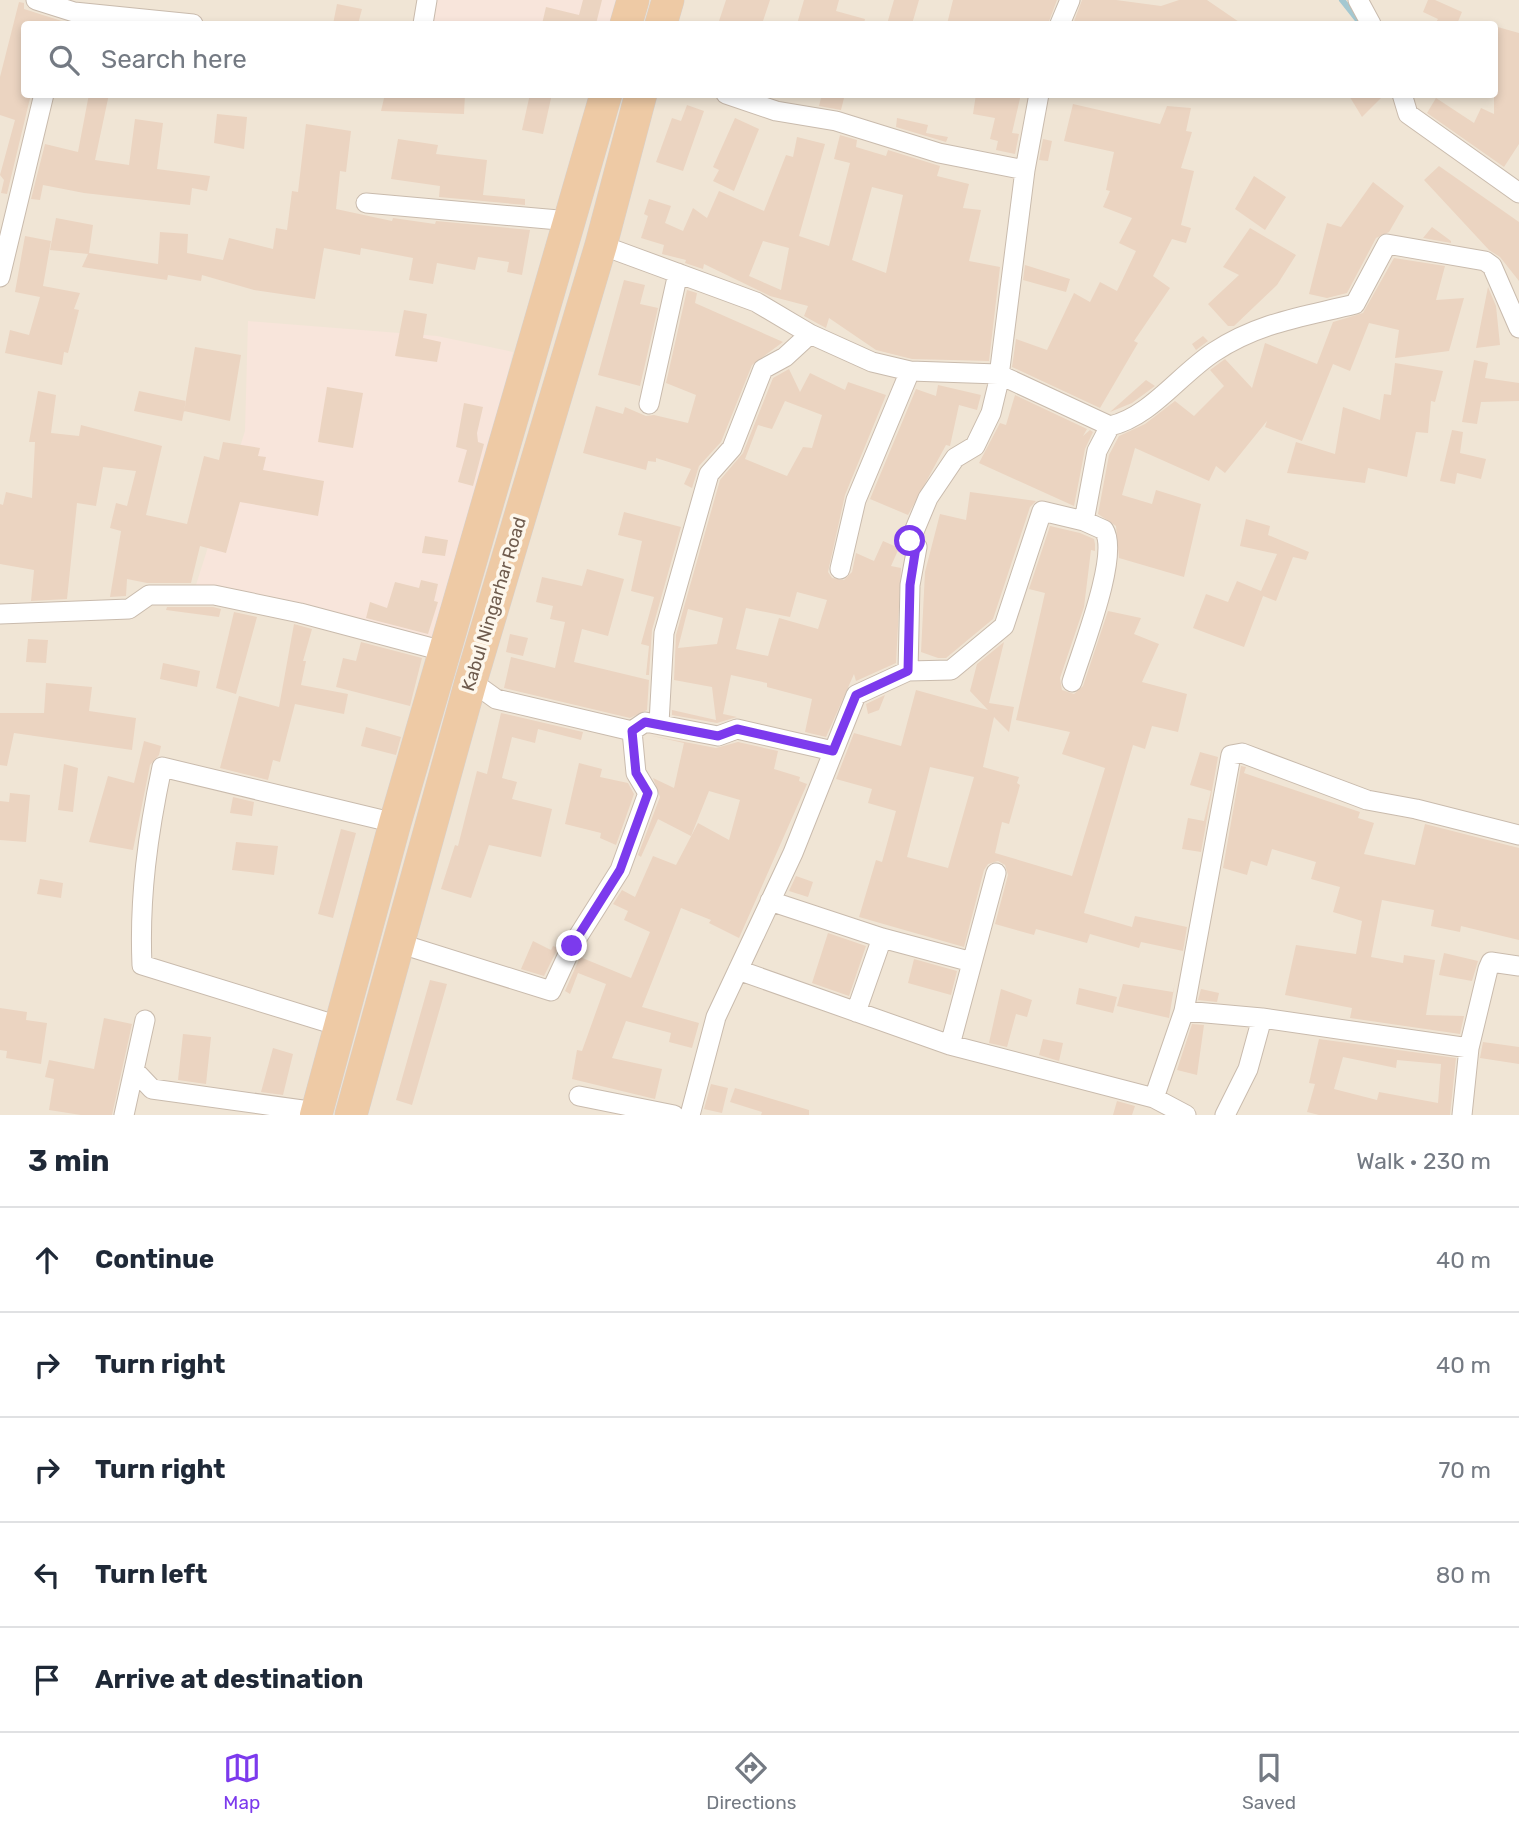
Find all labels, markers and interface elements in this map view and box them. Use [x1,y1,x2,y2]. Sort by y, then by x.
search box [21,21,1498,98]
icon: search [45,41,83,79]
text: Search here [101,44,247,75]
street label: Kabul Ningarhar Road [457,514,531,694]
route start [894,525,925,556]
route end [556,930,587,961]
text: 3 min [28,1143,110,1179]
text: Walk · 230 m [1356,1147,1491,1175]
icon: ahead [28,1241,66,1279]
text: Continue [95,1244,214,1275]
text: 40 m [1436,1246,1491,1274]
icon: right [28,1346,66,1384]
text: Turn right [95,1349,225,1380]
text: 40 m [1436,1351,1491,1379]
icon: right [28,1451,66,1489]
text: Turn right [95,1454,225,1485]
text: 70 m [1439,1456,1491,1484]
icon: left [28,1556,66,1594]
text: Turn left [95,1559,207,1590]
text: 80 m [1436,1561,1491,1589]
icon: arrive [28,1661,66,1699]
text: Arrive at destination [95,1664,363,1695]
tab: Map [223,1749,261,1814]
tab: Directions [706,1749,796,1814]
tab: Saved [1242,1749,1296,1814]

